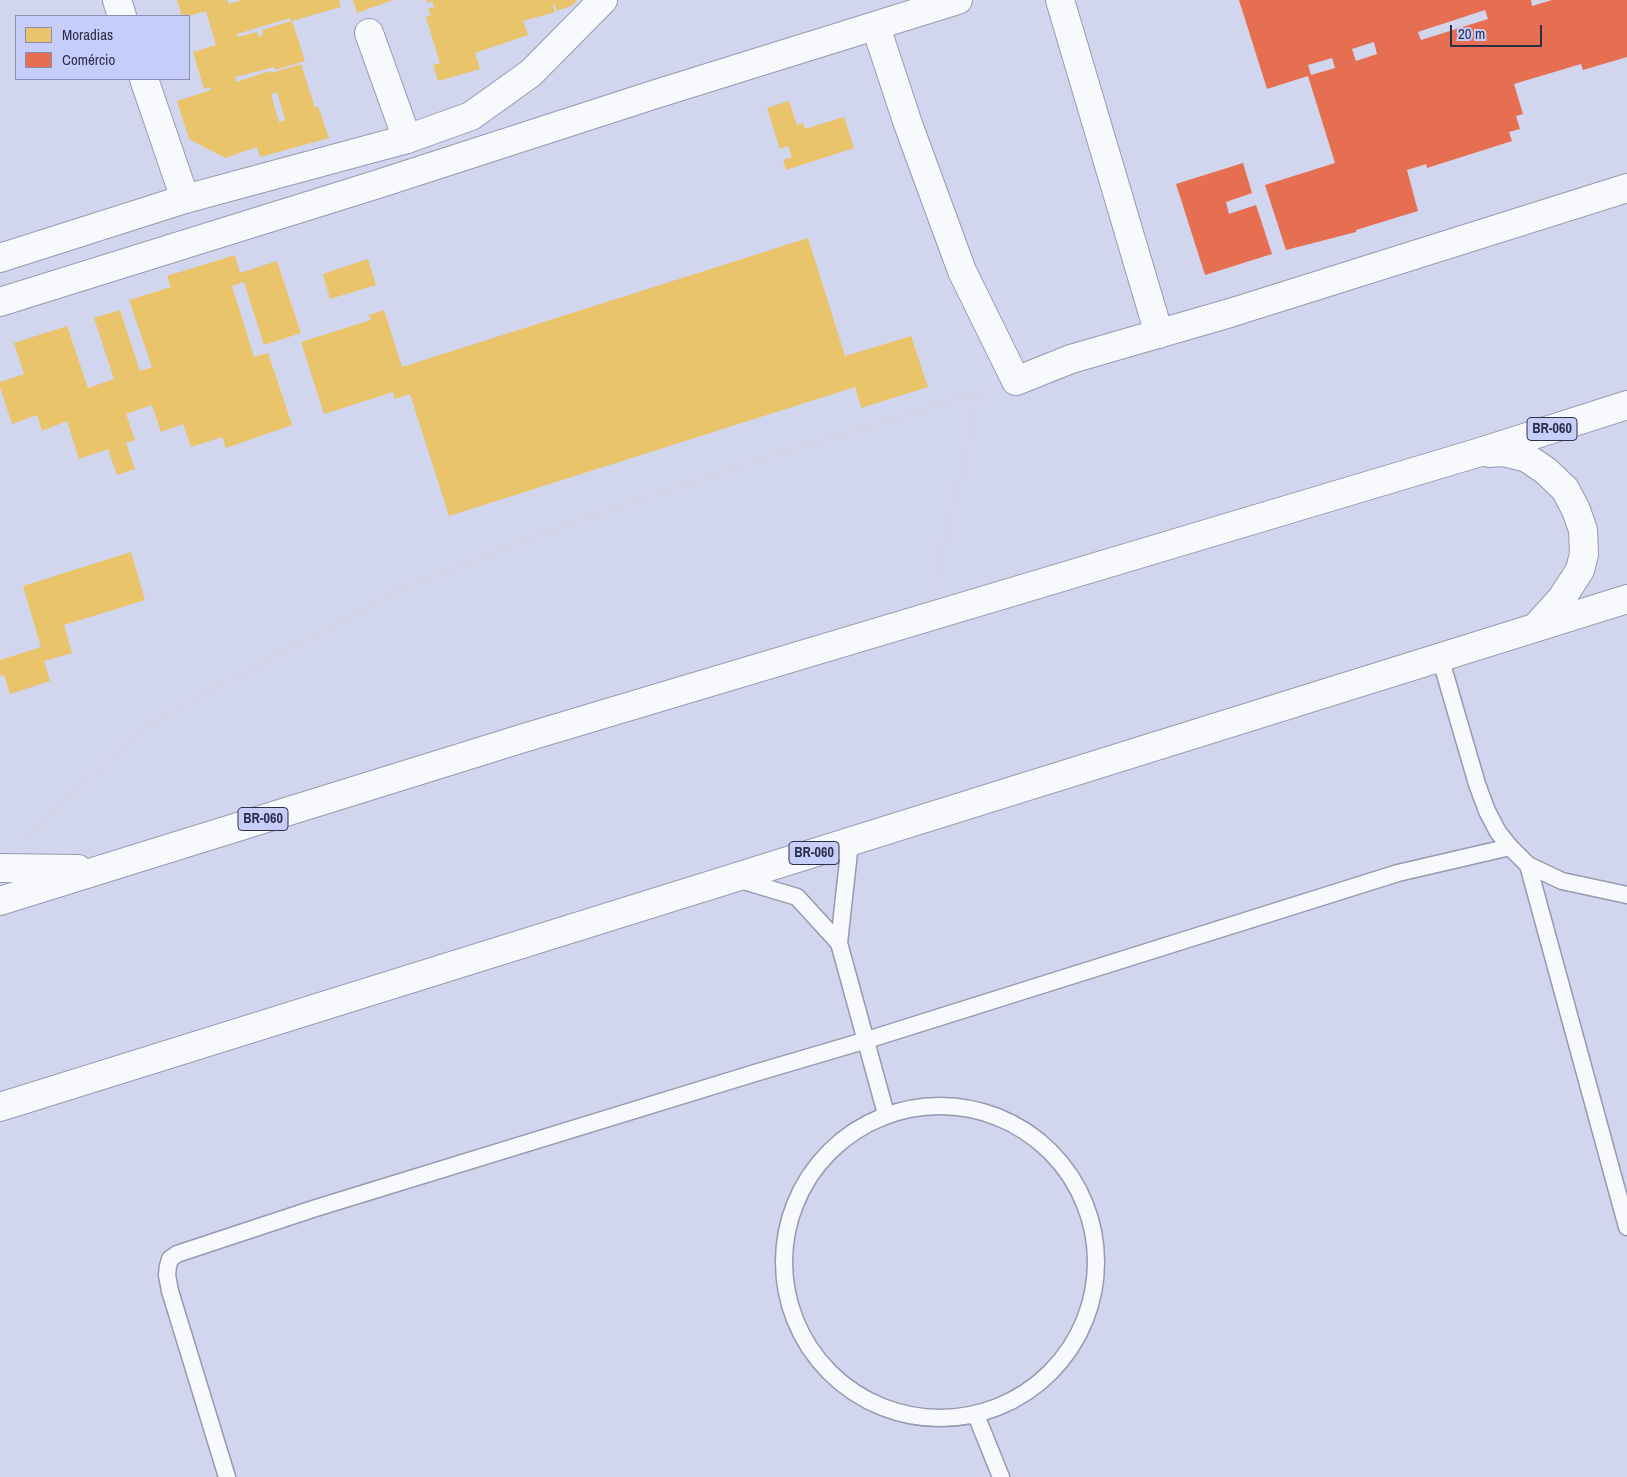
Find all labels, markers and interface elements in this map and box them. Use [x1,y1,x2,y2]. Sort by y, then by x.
legend [15,15,190,80]
scale bar [1452,15,1544,47]
text: 20 m [1458,23,1485,44]
text: Moradias [62,24,113,45]
text: Comércio [62,49,115,70]
road number: BR-060 [1527,418,1577,440]
road number: BR-060 [238,808,288,831]
road number: BR-060 [789,841,839,864]

